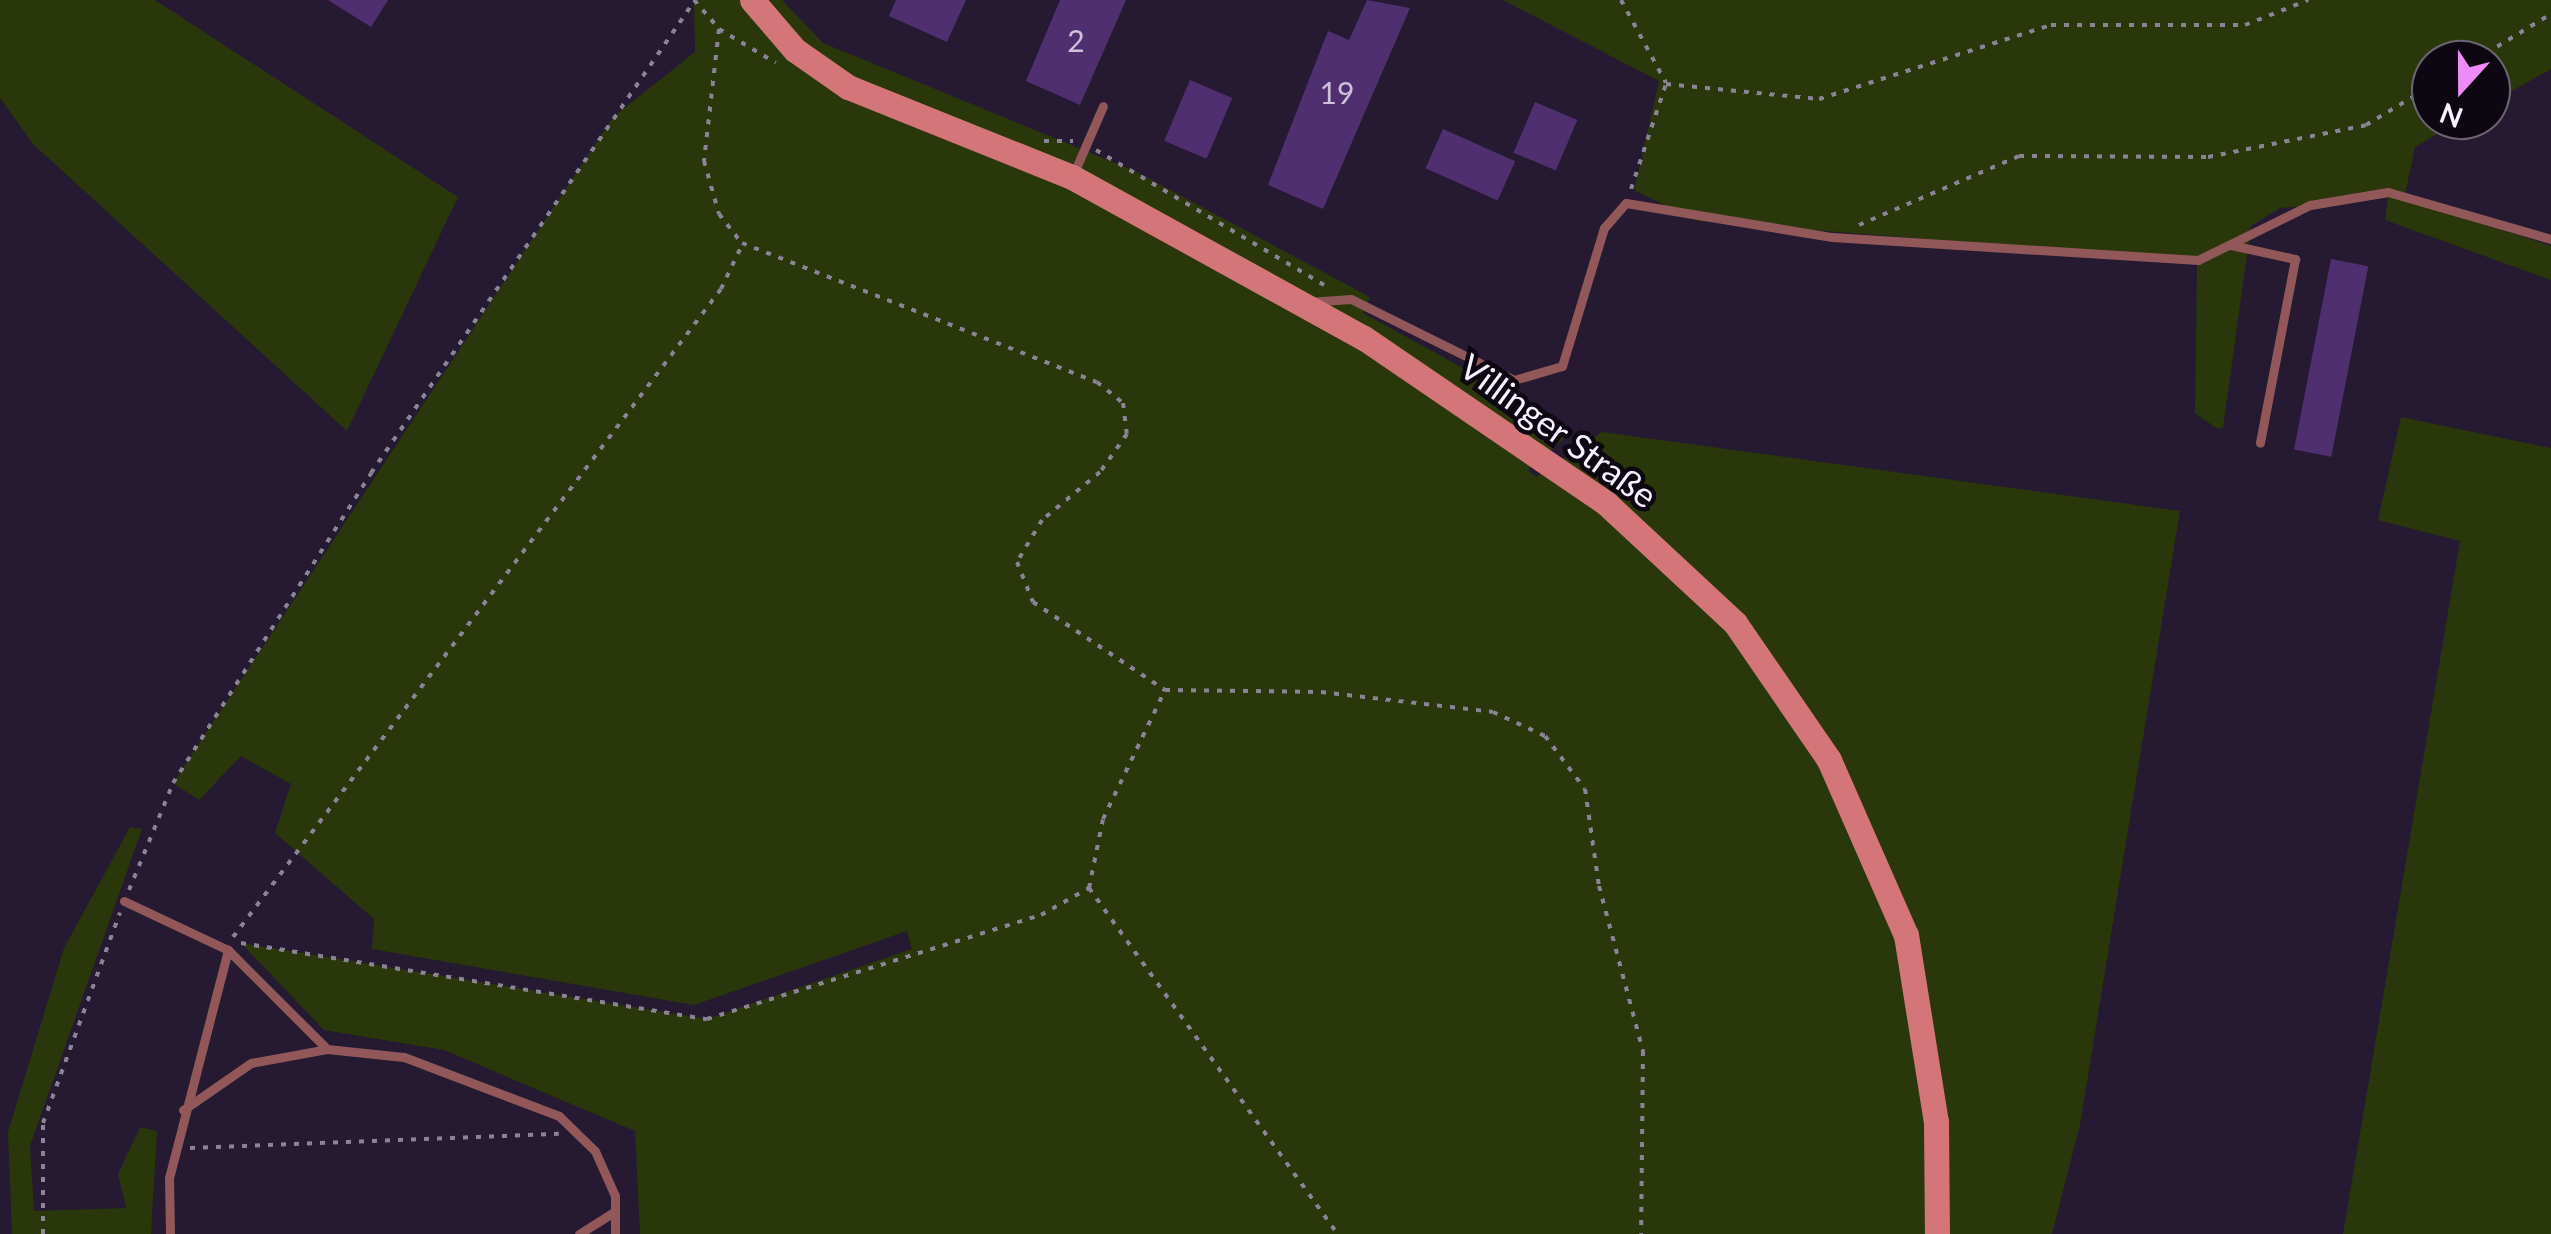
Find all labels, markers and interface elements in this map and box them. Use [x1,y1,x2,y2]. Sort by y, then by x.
house number: 2 [1067,22,1085,58]
north arrow [2411,40,2511,140]
house number: 19 [1320,74,1354,110]
text: N [2435,96,2467,136]
street label: Villinger Straße [1452,344,1666,516]

